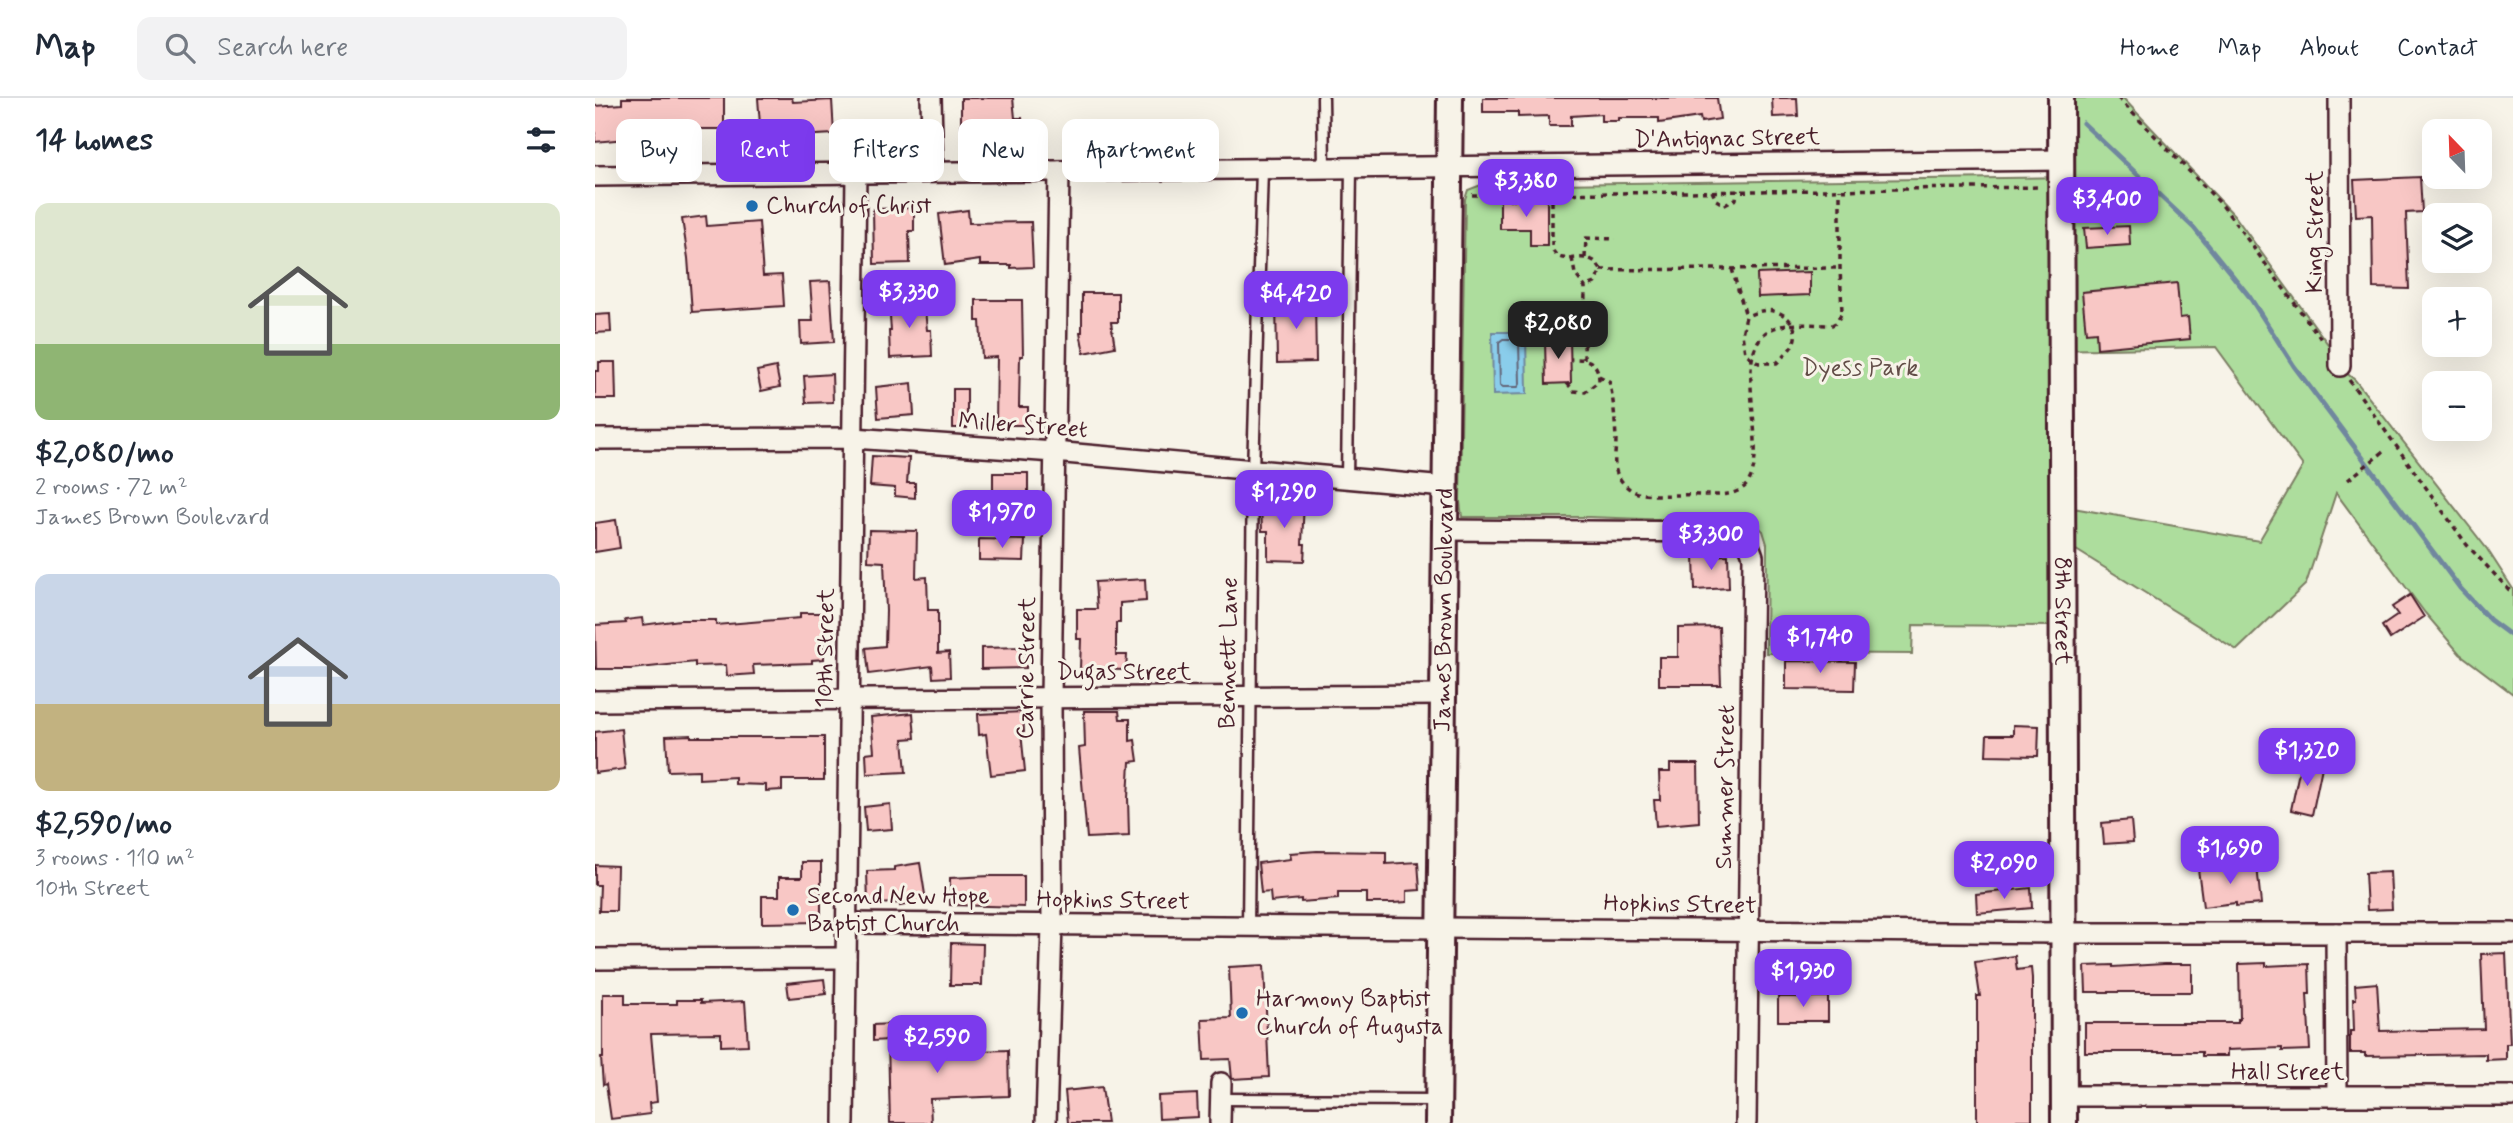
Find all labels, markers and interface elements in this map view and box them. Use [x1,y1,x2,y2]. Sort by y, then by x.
search box [137,17,627,80]
text: Map [35,26,95,70]
icon: search [161,29,199,67]
text: Search here [217,31,348,65]
text: Home [2120,33,2180,64]
text: Map [2218,33,2262,64]
text: About [2300,33,2359,64]
text: Contact [2397,33,2478,64]
chip: Buy [616,119,702,182]
chip: Rent [716,119,815,182]
chip: Filters [829,119,944,182]
chip: New [958,119,1048,182]
chip: Apartment [1062,119,1219,182]
north arrow [2422,119,2492,189]
map controls [2422,119,2492,441]
text: 14 homes [35,121,153,160]
icon: filters [522,121,560,159]
street label: D'Antignac Street [1634,122,1820,156]
pin: $3,380 [1469,159,1583,219]
text: $3,380 [1494,167,1558,197]
street label: King Street [2300,171,2333,293]
pin: $3,400 [2050,178,2164,237]
text: $3,400 [2072,185,2142,215]
place label: Church of Christ [766,191,932,222]
marker: Church of Christ [744,198,760,214]
button: layers [2422,203,2492,273]
icon: home [235,248,361,374]
pin: $3,330 [852,271,966,330]
pin: $4,420 [1239,272,1353,331]
text: $3,330 [879,278,939,308]
text: $4,420 [1260,279,1332,309]
button: + [2422,287,2492,357]
pin: $2,080 [1501,302,1615,361]
text: $2,080 [1524,309,1592,339]
park label: Dyess Park [1802,353,1918,384]
button: − [2422,371,2492,441]
street label: Miller Street [957,406,1089,446]
text: $2,080/mo [35,434,174,473]
pin: $1,290 [1227,470,1341,530]
text: 2 rooms · 72 m² [35,473,188,503]
text: $1,290 [1251,478,1317,508]
street label: James Brown Boulevard [1427,488,1461,732]
pin: $1,970 [945,490,1059,550]
text: $1,970 [968,498,1036,528]
text: James Brown Boulevard [35,503,269,533]
pin: $3,300 [1654,512,1768,572]
text: $3,300 [1678,520,1744,550]
street label: 8th Street [2047,556,2078,666]
street label: Bennett Lane [1212,577,1246,729]
street label: 10th Street [809,588,843,708]
street label: Carrie Street [1010,596,1044,740]
pin: $1,740 [1763,616,1877,675]
icon: home [235,619,361,745]
text: $1,740 [1787,623,1853,653]
street label: Dugas Street [1057,657,1191,691]
street label: Summer Street [1709,704,1743,870]
pin: $1,320 [2250,728,2364,788]
text: $1,320 [2274,736,2340,766]
text: $2,590/mo [35,805,172,844]
pin: $1,690 [2173,826,2287,886]
text: $1,690 [2197,834,2263,864]
pin: $2,090 [1947,842,2061,901]
text: 3 rooms · 110 m² [35,844,195,874]
text: $2,090 [1970,849,2038,879]
text: 10th Street [35,874,150,904]
place label: Second New Hope Baptist Church [807,881,990,940]
street label: Hopkins Street [1036,884,1190,918]
street label: Hopkins Street [1603,888,1757,922]
marker: Second New Hope Baptist Church [785,902,801,918]
pin: $1,930 [1746,950,1860,1009]
text: $1,930 [1771,957,1835,987]
place label: Harmony Baptist Church of Augusta [1256,984,1443,1043]
marker: Harmony Baptist Church of Augusta [1234,1005,1250,1021]
pin: $2,590 [880,1016,994,1075]
text: $2,590 [904,1023,971,1053]
street label: Hall Street [2231,1057,2345,1088]

